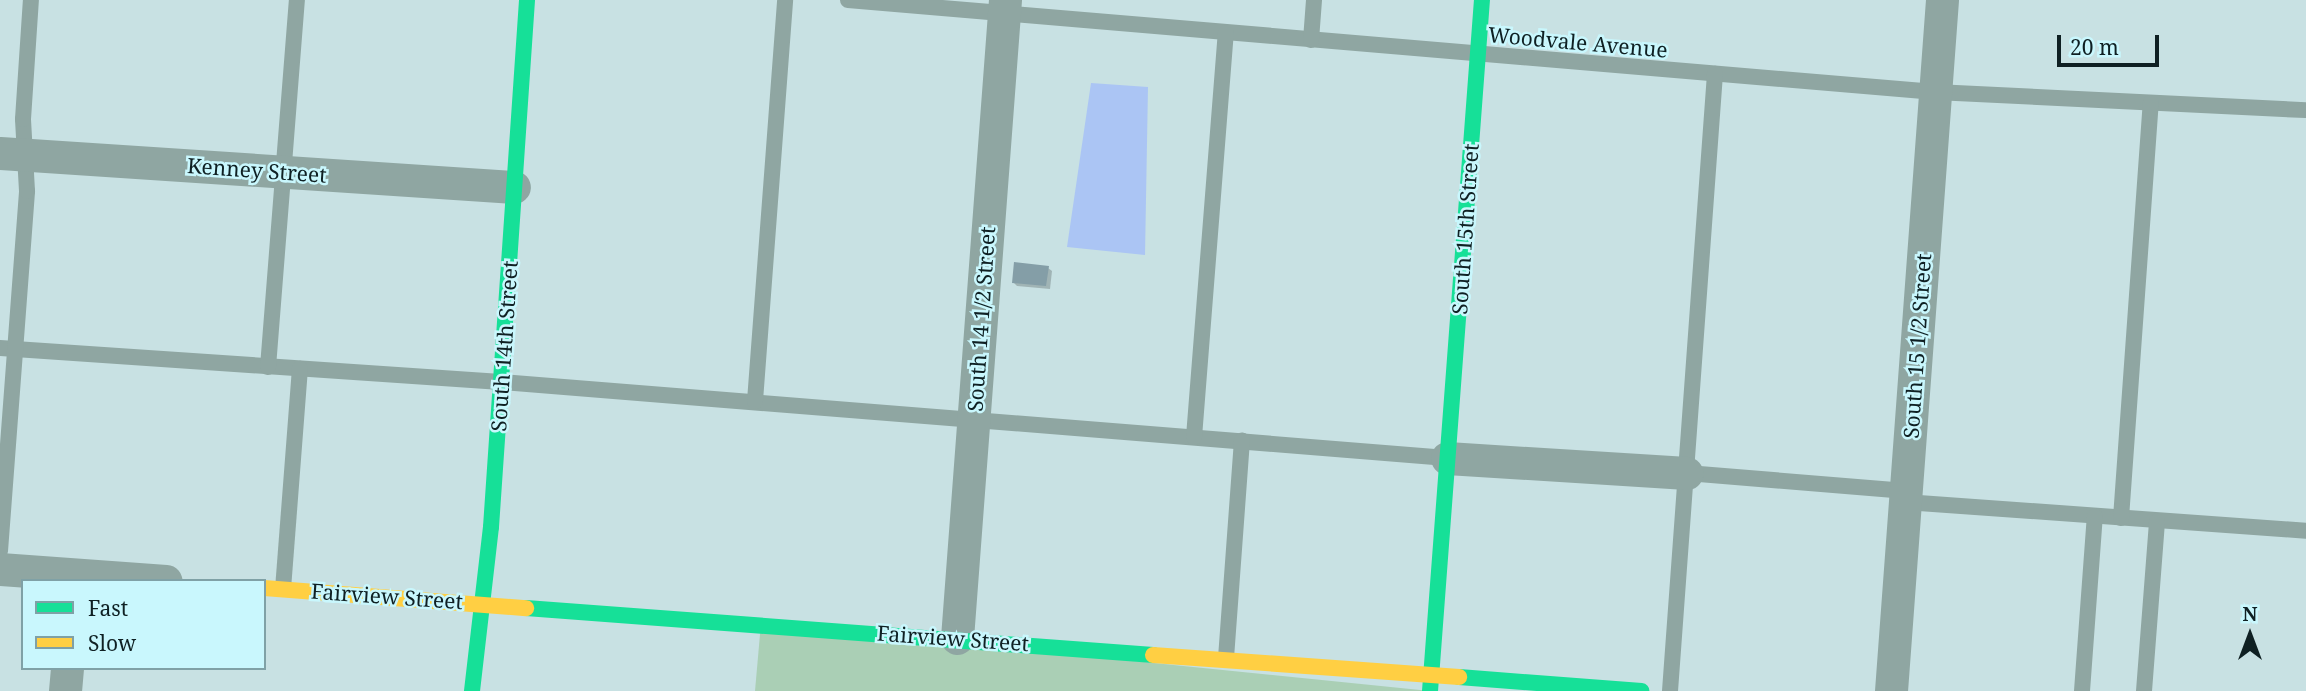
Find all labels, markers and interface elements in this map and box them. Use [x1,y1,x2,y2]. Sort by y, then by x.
scale bar [2061,21,2162,65]
street label: Woodvale Avenue [1487,22,1669,62]
text: 20 m [2070,33,2119,61]
street label: South 15th Street [1446,143,1484,315]
street label: Kenney Street [186,153,328,187]
street label: South 14 1/2 Street [962,226,1000,412]
street label: South 15 1/2 Street [1898,253,1936,439]
street label: South 14th Street [485,260,523,432]
street label: Fairview Street [310,578,464,614]
legend [21,579,266,670]
text: Fast [88,594,128,622]
north arrow [2215,600,2285,670]
text: N [2243,601,2257,627]
street label: Fairview Street [876,620,1030,656]
text: Slow [88,629,136,657]

